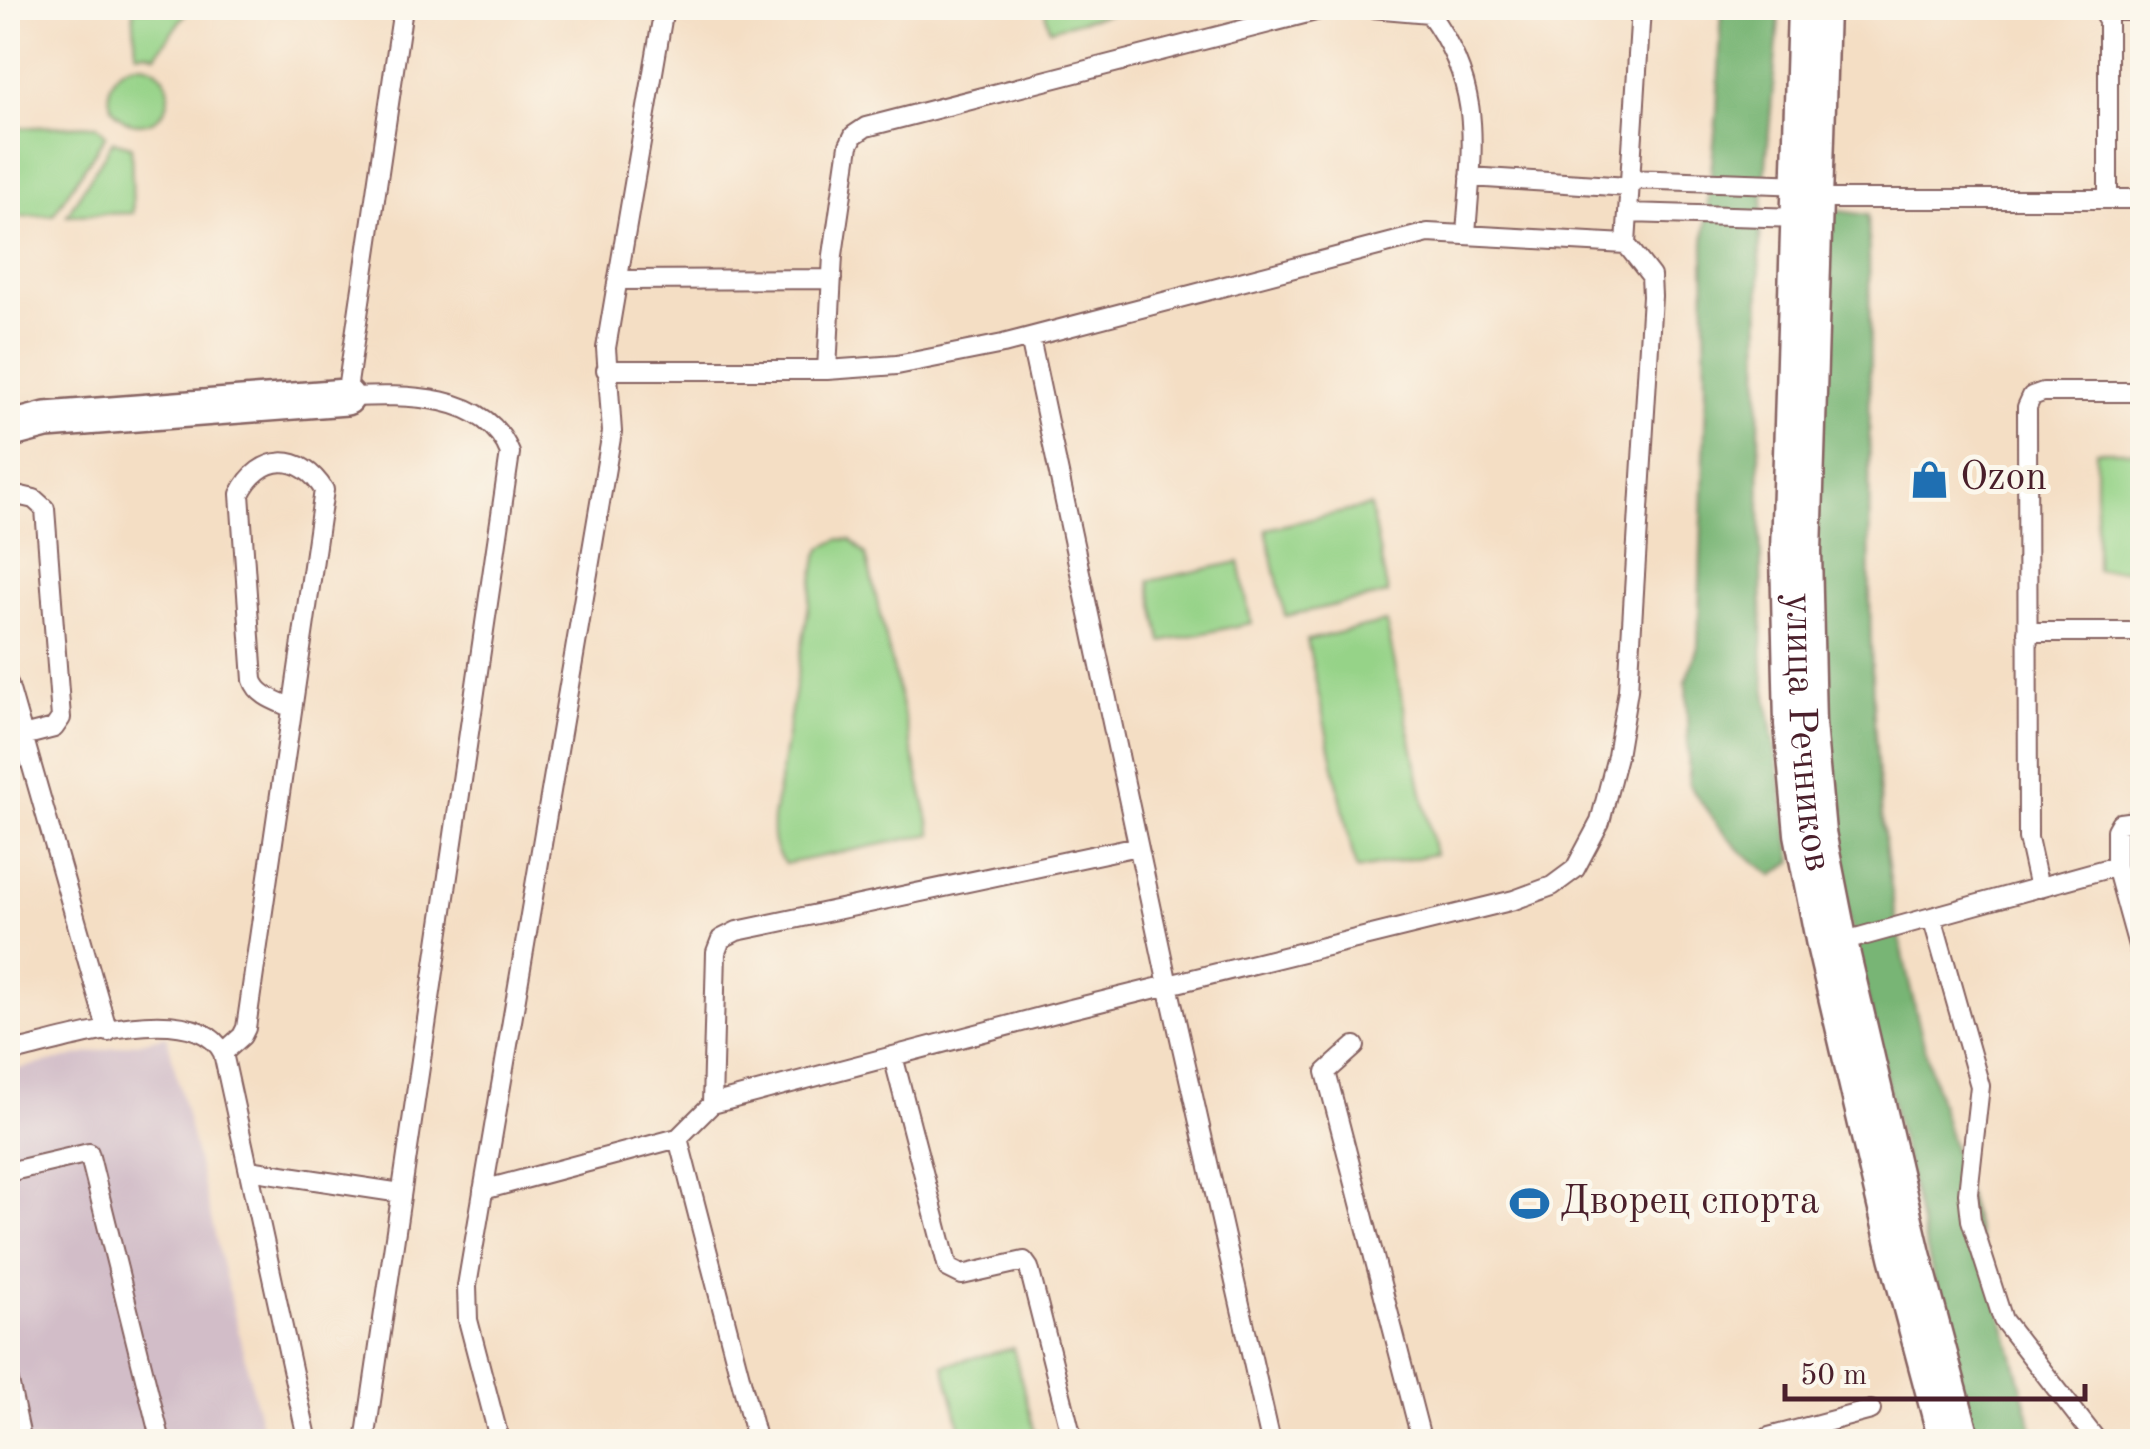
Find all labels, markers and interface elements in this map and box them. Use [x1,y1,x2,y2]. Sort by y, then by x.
shop icon: Ozon [1909,458,1951,500]
place label: Ozon [1960,459,2047,499]
street label: улица Речников [1777,592,1837,875]
sports icon: Дворец спорта [1509,1182,1551,1224]
place label: Дворец спорта [1560,1183,1820,1223]
scale bar [1785,1339,2085,1401]
text: 50 m [1800,1361,1867,1391]

